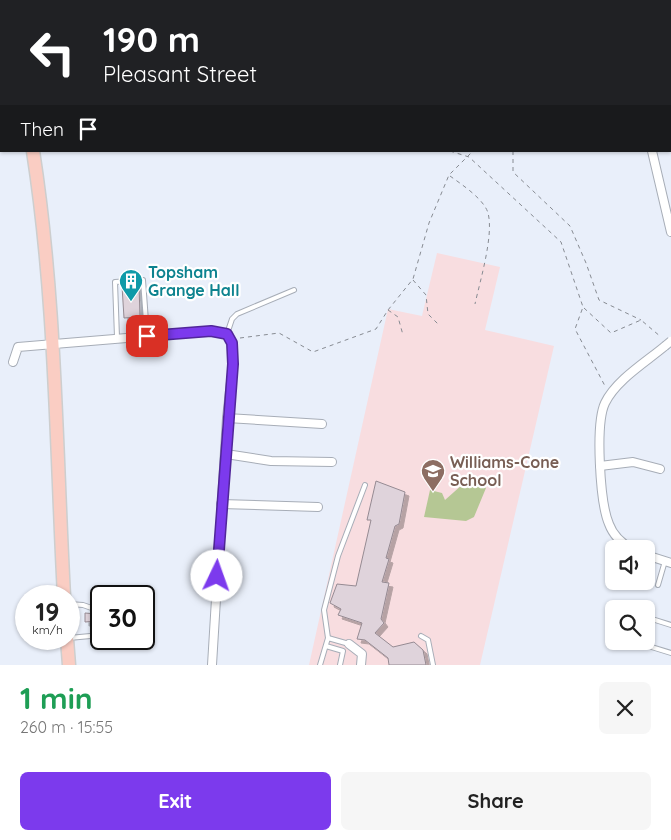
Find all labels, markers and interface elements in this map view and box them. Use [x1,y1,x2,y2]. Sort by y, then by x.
text: 190 m [103,17,200,61]
icon: left [20,20,85,85]
text: Pleasant Street [103,60,257,88]
icon: arrive [74,115,102,143]
text: Then [20,117,64,141]
place label: Topsham Grange Hall [148,262,239,300]
building icon: Topsham Grange Hall [118,268,144,302]
pin [126,315,168,357]
icon: arrive [133,322,161,350]
place label: Williams-Cone School [450,452,559,490]
school or university icon: Williams-Cone School [420,458,446,492]
map controls [605,540,655,650]
button: sound [605,540,655,590]
position arrow [190,549,242,601]
speed limit sign: 30 [90,585,155,650]
text: 19 [36,596,59,627]
button: search [605,600,655,650]
text: km/h [32,622,63,637]
text: 1 min [20,679,93,717]
button: close [599,682,651,734]
text: 260 m · 15:55 [20,717,113,737]
button: Exit [20,772,331,830]
button: Share [341,772,651,830]

